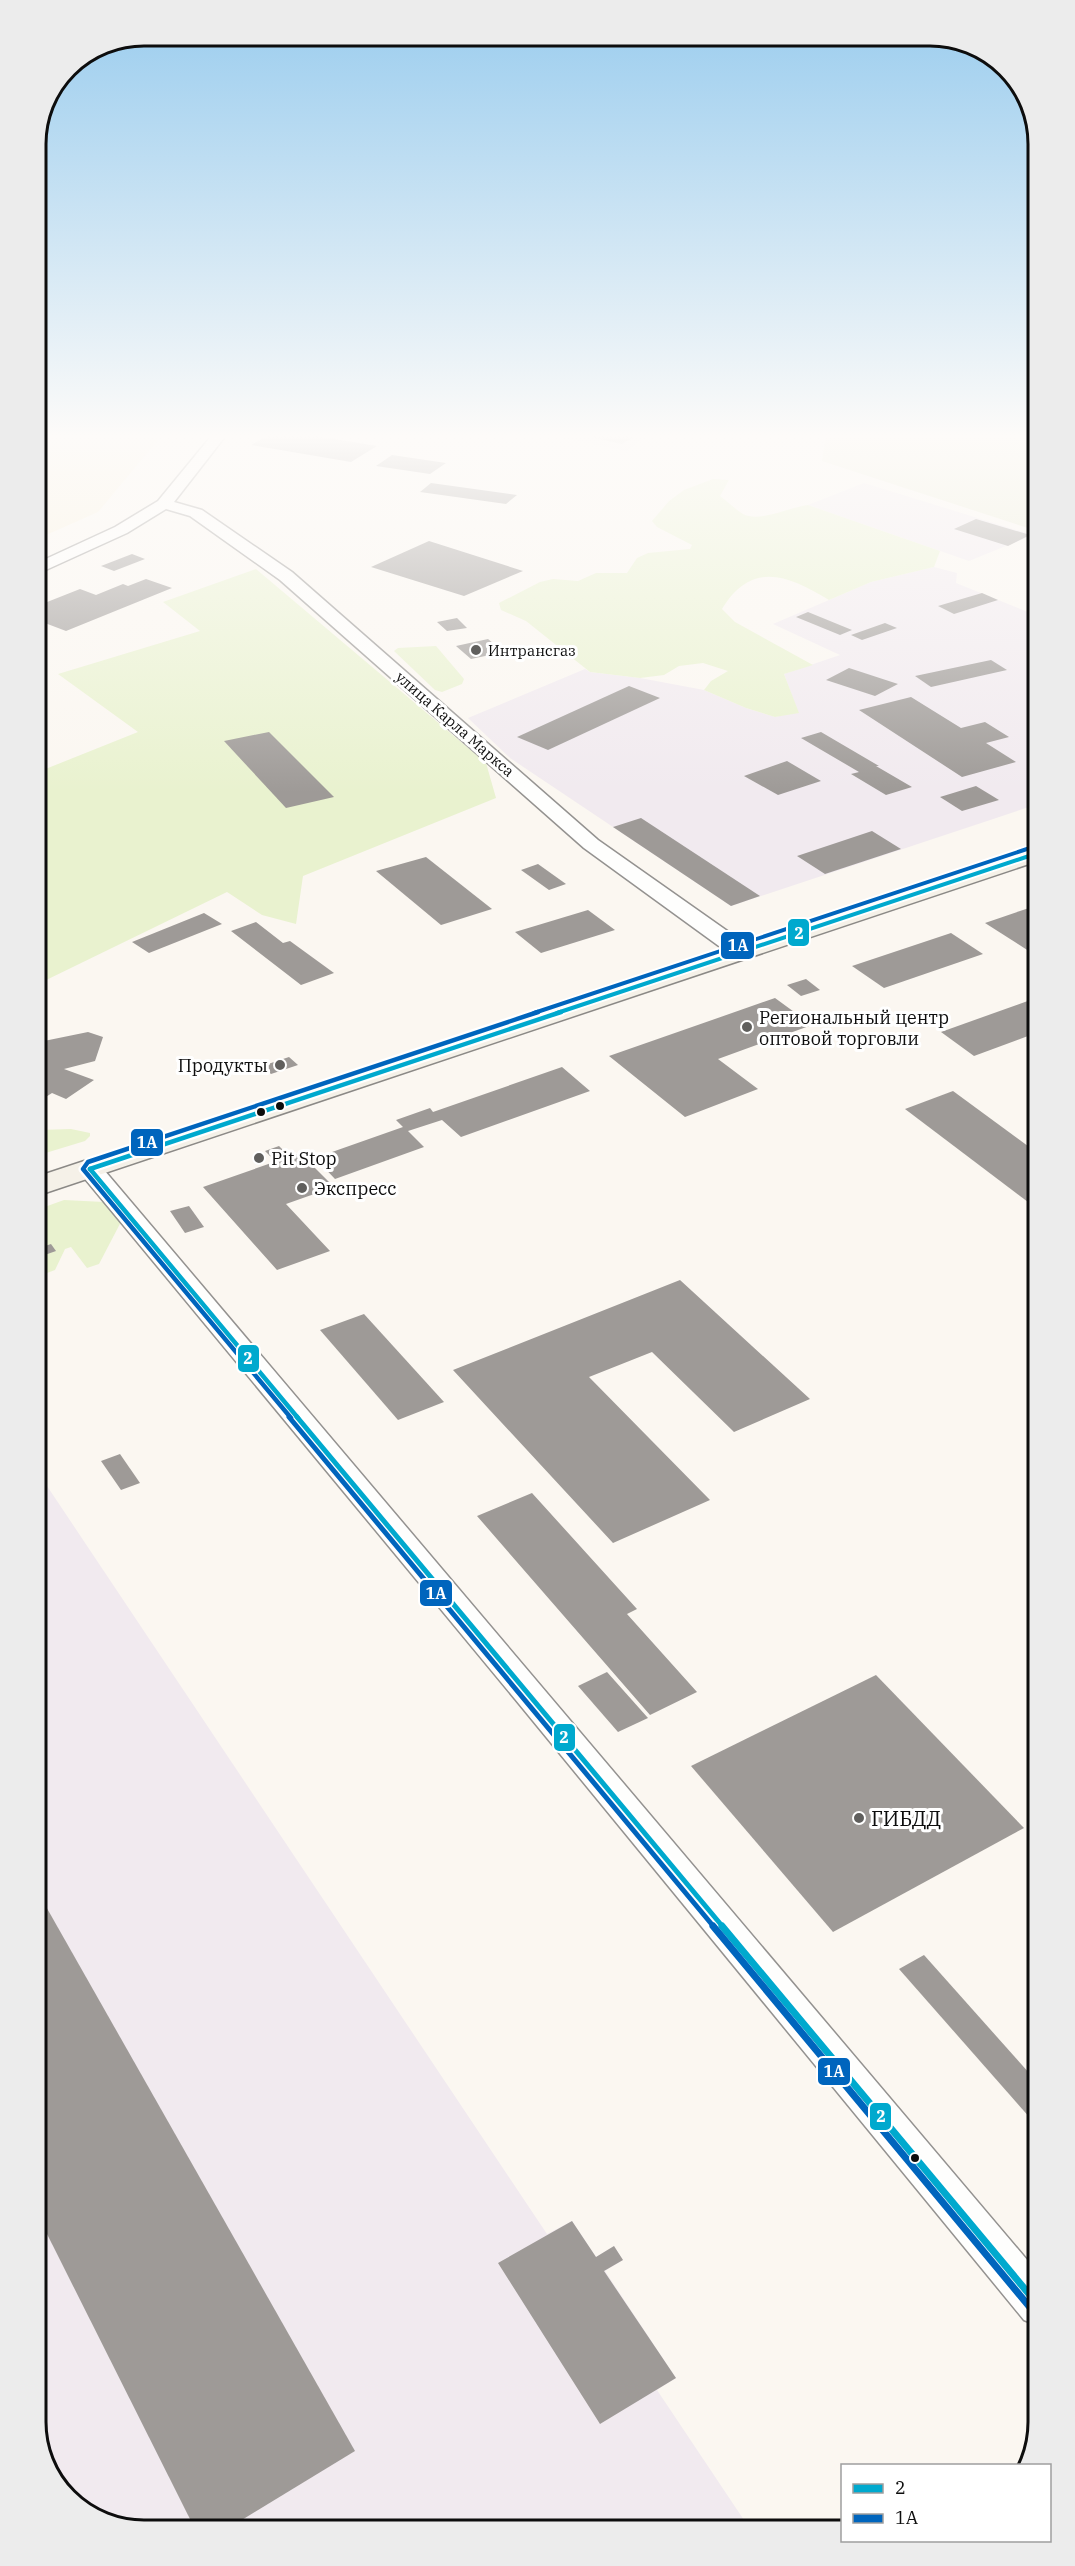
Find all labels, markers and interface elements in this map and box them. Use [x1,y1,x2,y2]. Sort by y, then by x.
place label: Интрансгаз [488,641,576,660]
marker: Интрансгаз [469,643,483,657]
street label: улица Карла Маркса [392,667,518,781]
line badge: 2 [787,918,810,947]
text: 2 [794,923,804,943]
line badge: 1А [720,931,755,960]
text: 1А [728,935,748,955]
place label: Региональный центр оптовой торговли [759,1006,949,1050]
marker: Региональный центр оптовой торговли [740,1020,754,1034]
place label: Продукты [178,1054,268,1077]
marker: Продукты [273,1058,287,1072]
unlabelled marker [274,1100,286,1112]
unlabelled marker [255,1106,267,1118]
line badge: 1А [130,1128,164,1157]
text: 1А [137,1132,157,1152]
place label: Pit Stop [271,1147,337,1170]
marker: Pit Stop [252,1151,266,1165]
place label: Экспресс [314,1177,396,1200]
marker: Экспресс [295,1181,309,1195]
line badge: 2 [237,1344,260,1373]
text: 2 [243,1348,253,1368]
line badge: 1А [419,1579,453,1607]
text: 1А [426,1583,446,1603]
line badge: 2 [553,1723,576,1752]
text: 2 [559,1727,569,1747]
place label: ГИБДД [871,1804,941,1832]
marker: ГИБДД [852,1811,866,1825]
line badge: 1А [817,2057,851,2086]
text: 1А [824,2061,844,2081]
line badge: 2 [869,2102,892,2131]
text: 2 [876,2106,886,2126]
unlabelled marker [909,2152,921,2164]
legend [841,2464,1051,2542]
text: 2 [895,2476,906,2499]
text: 1А [895,2506,919,2529]

